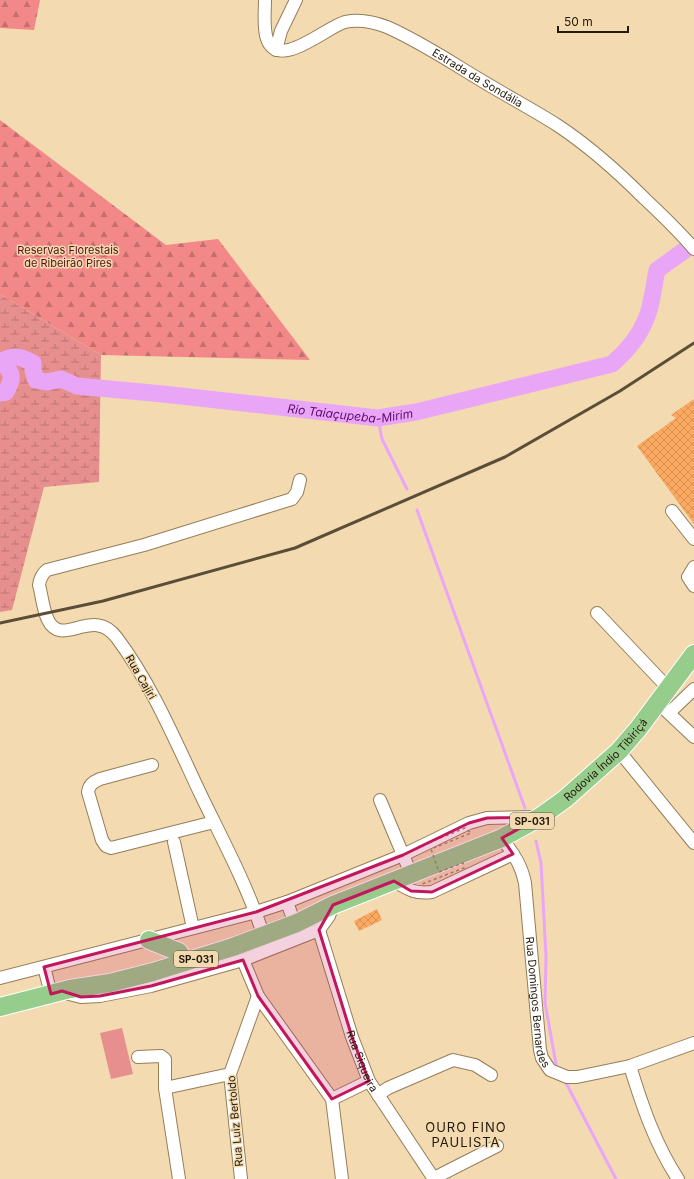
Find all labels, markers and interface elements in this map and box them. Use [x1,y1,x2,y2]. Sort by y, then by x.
scale bar [558,8,628,34]
text: 50 m [564,14,593,29]
street label: Estrada da Sondália [430,45,525,110]
park label: Reservas Florestais de Ribeirão Pires [17,243,119,270]
water label: Rio Taiaçupeba-Mirim [287,400,414,426]
street label: Rua Cajiri [123,652,159,702]
street label: Rodovia Índio Tibiriçá [561,716,650,804]
road number: SP-031 [510,813,554,829]
street label: Rua Domingos Bernardes [523,936,554,1070]
road number: SP-031 [174,951,218,967]
street label: Rua Siqueira [343,1029,381,1094]
street label: Rua Luiz Bertoldo [224,1074,246,1167]
district label: OURO FINO PAULISTA [425,1119,507,1150]

